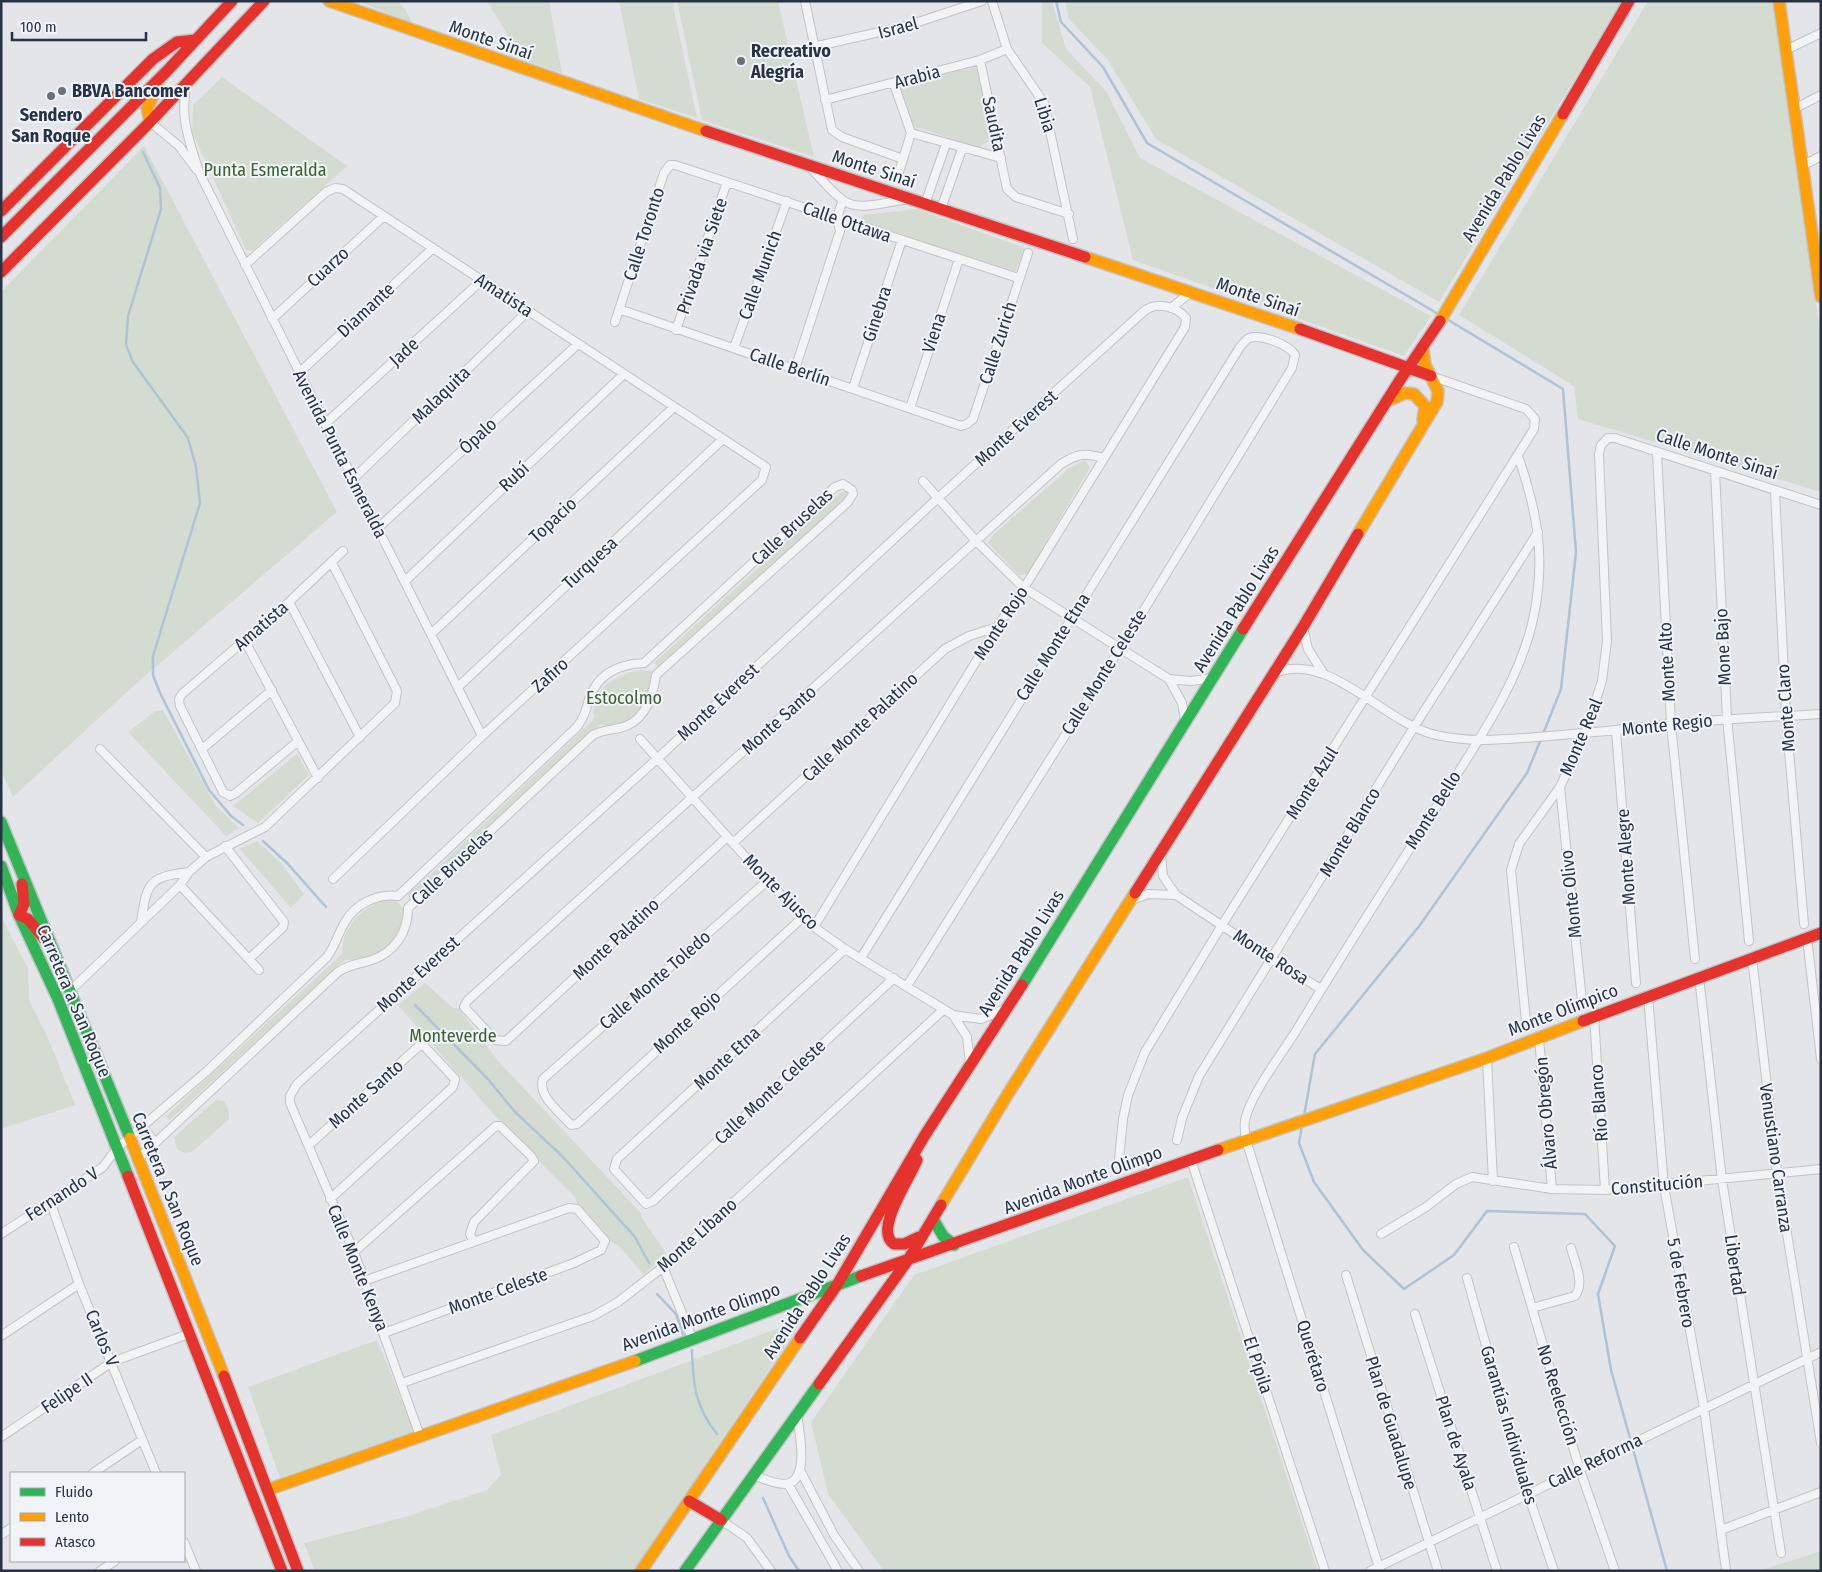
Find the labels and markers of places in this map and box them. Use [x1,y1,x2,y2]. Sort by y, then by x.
place label: Recreativo Alegría [750,40,831,83]
marker: Recreativo Alegría [735,55,747,67]
place label: BBVA Bancomer [72,80,190,102]
marker: BBVA Bancomer [56,85,68,97]
marker: Sendero San Roque [45,90,57,102]
place label: Sendero San Roque [11,104,91,147]

